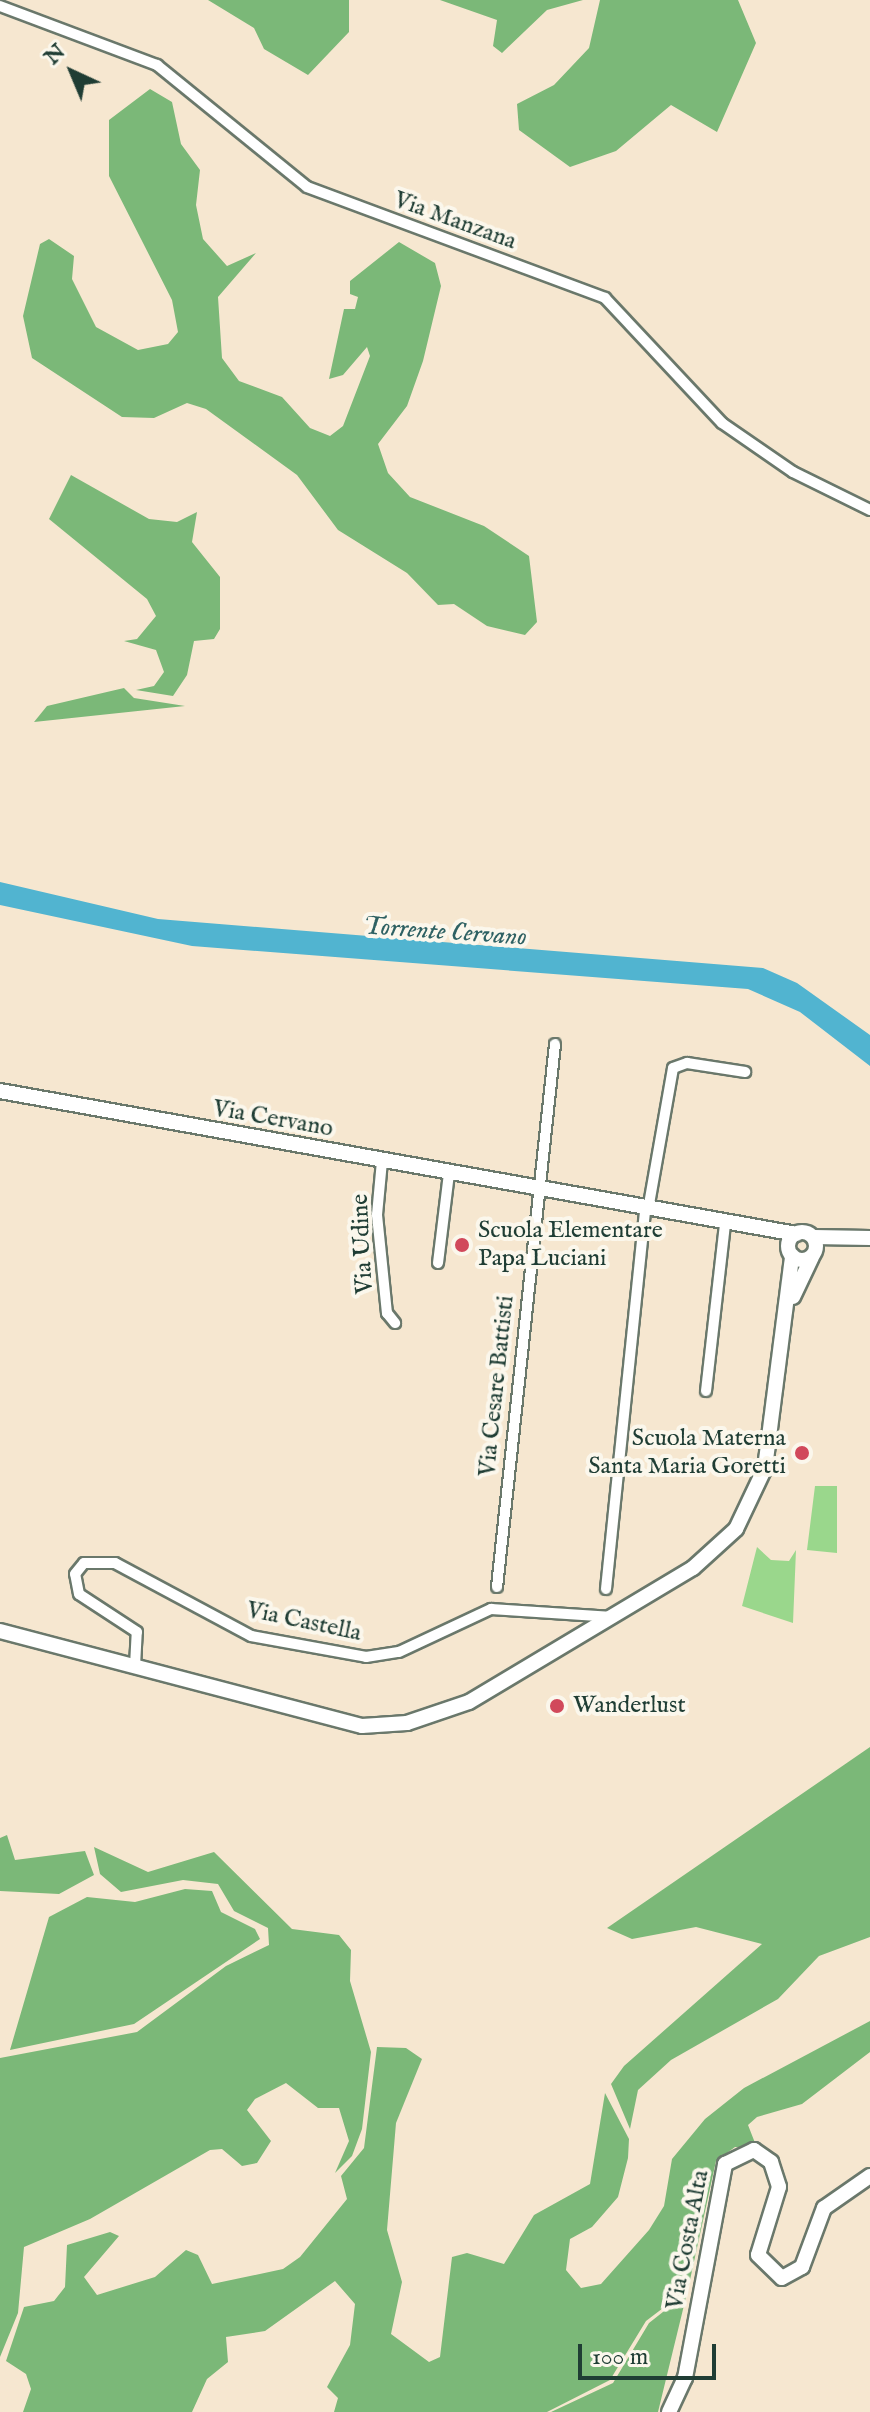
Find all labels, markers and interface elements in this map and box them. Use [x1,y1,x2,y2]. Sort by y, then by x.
north arrow [32,32,112,112]
text: N [39,38,72,71]
street label: Via Manzana [390,186,520,256]
water label: Torrente Cervano [362,911,528,953]
street label: Via Cervano [211,1094,335,1144]
street label: Via Udine [346,1193,380,1295]
place label: Scuola Elementare Papa Luciani [478,1217,663,1273]
marker: Scuola Elementare Papa Luciani [453,1236,471,1254]
street label: Via Cesare Battisti [473,1294,521,1478]
place label: Scuola Materna Santa Maria Goretti [588,1425,786,1481]
marker: Scuola Materna Santa Maria Goretti [793,1444,811,1462]
street label: Via Castella [244,1596,364,1648]
place label: Wanderlust [573,1692,686,1720]
marker: Wanderlust [548,1697,566,1715]
street label: Via Costa Alta [660,2168,716,2312]
scale bar [582,2328,720,2378]
text: 100 m [592,2342,648,2373]

